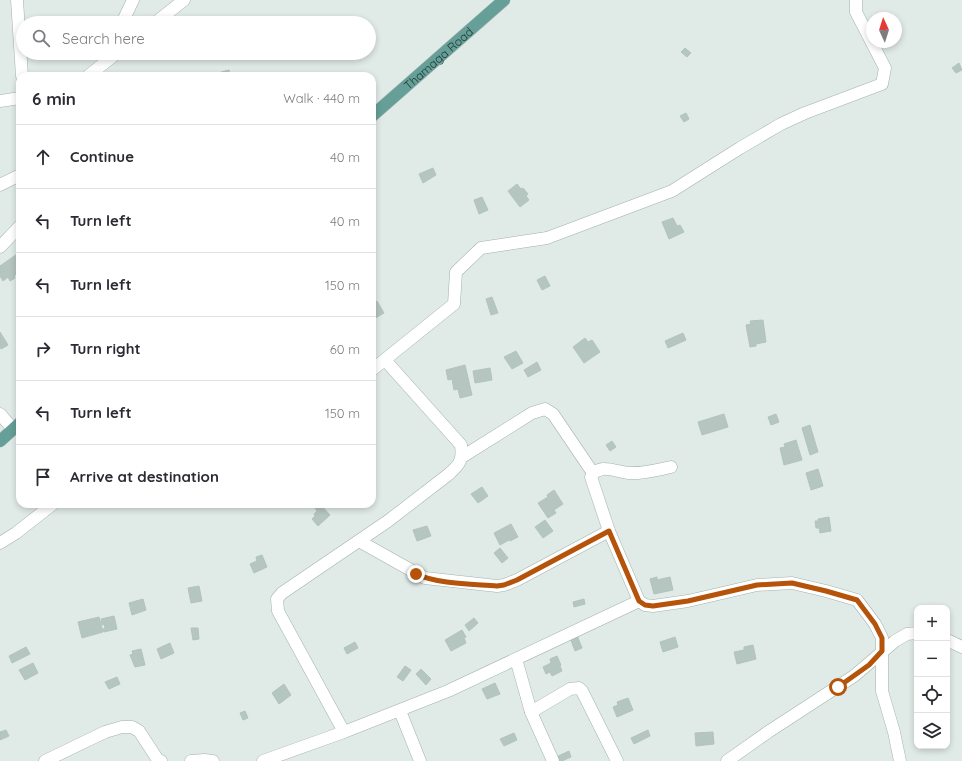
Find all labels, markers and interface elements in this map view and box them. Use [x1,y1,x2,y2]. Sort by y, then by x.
north arrow [866,12,902,48]
search box [16,16,376,60]
street label: Thamaga Road [400,23,476,92]
icon: search [30,27,52,49]
text: Search here [62,29,145,48]
text: 6 min [32,88,76,109]
text: Walk · 440 m [283,90,360,106]
icon: ahead [32,146,54,168]
text: Continue [70,147,134,166]
text: 40 m [330,149,360,165]
icon: left [32,210,54,232]
text: Turn left [70,211,132,230]
text: 40 m [330,213,360,229]
icon: left [32,274,54,296]
text: Turn left [70,275,132,294]
text: 150 m [325,277,360,293]
icon: right [32,338,54,360]
text: Turn right [70,339,141,358]
text: 60 m [330,341,360,357]
icon: left [32,402,54,424]
text: Turn left [70,403,132,422]
text: 150 m [325,405,360,421]
icon: arrive [32,466,54,488]
text: Arrive at destination [70,467,219,486]
route end [407,565,425,583]
map controls [914,605,950,749]
button: + [914,605,950,641]
button: − [914,641,950,677]
button: locate [914,677,950,713]
route start [829,678,847,696]
button: layers [914,713,950,749]

